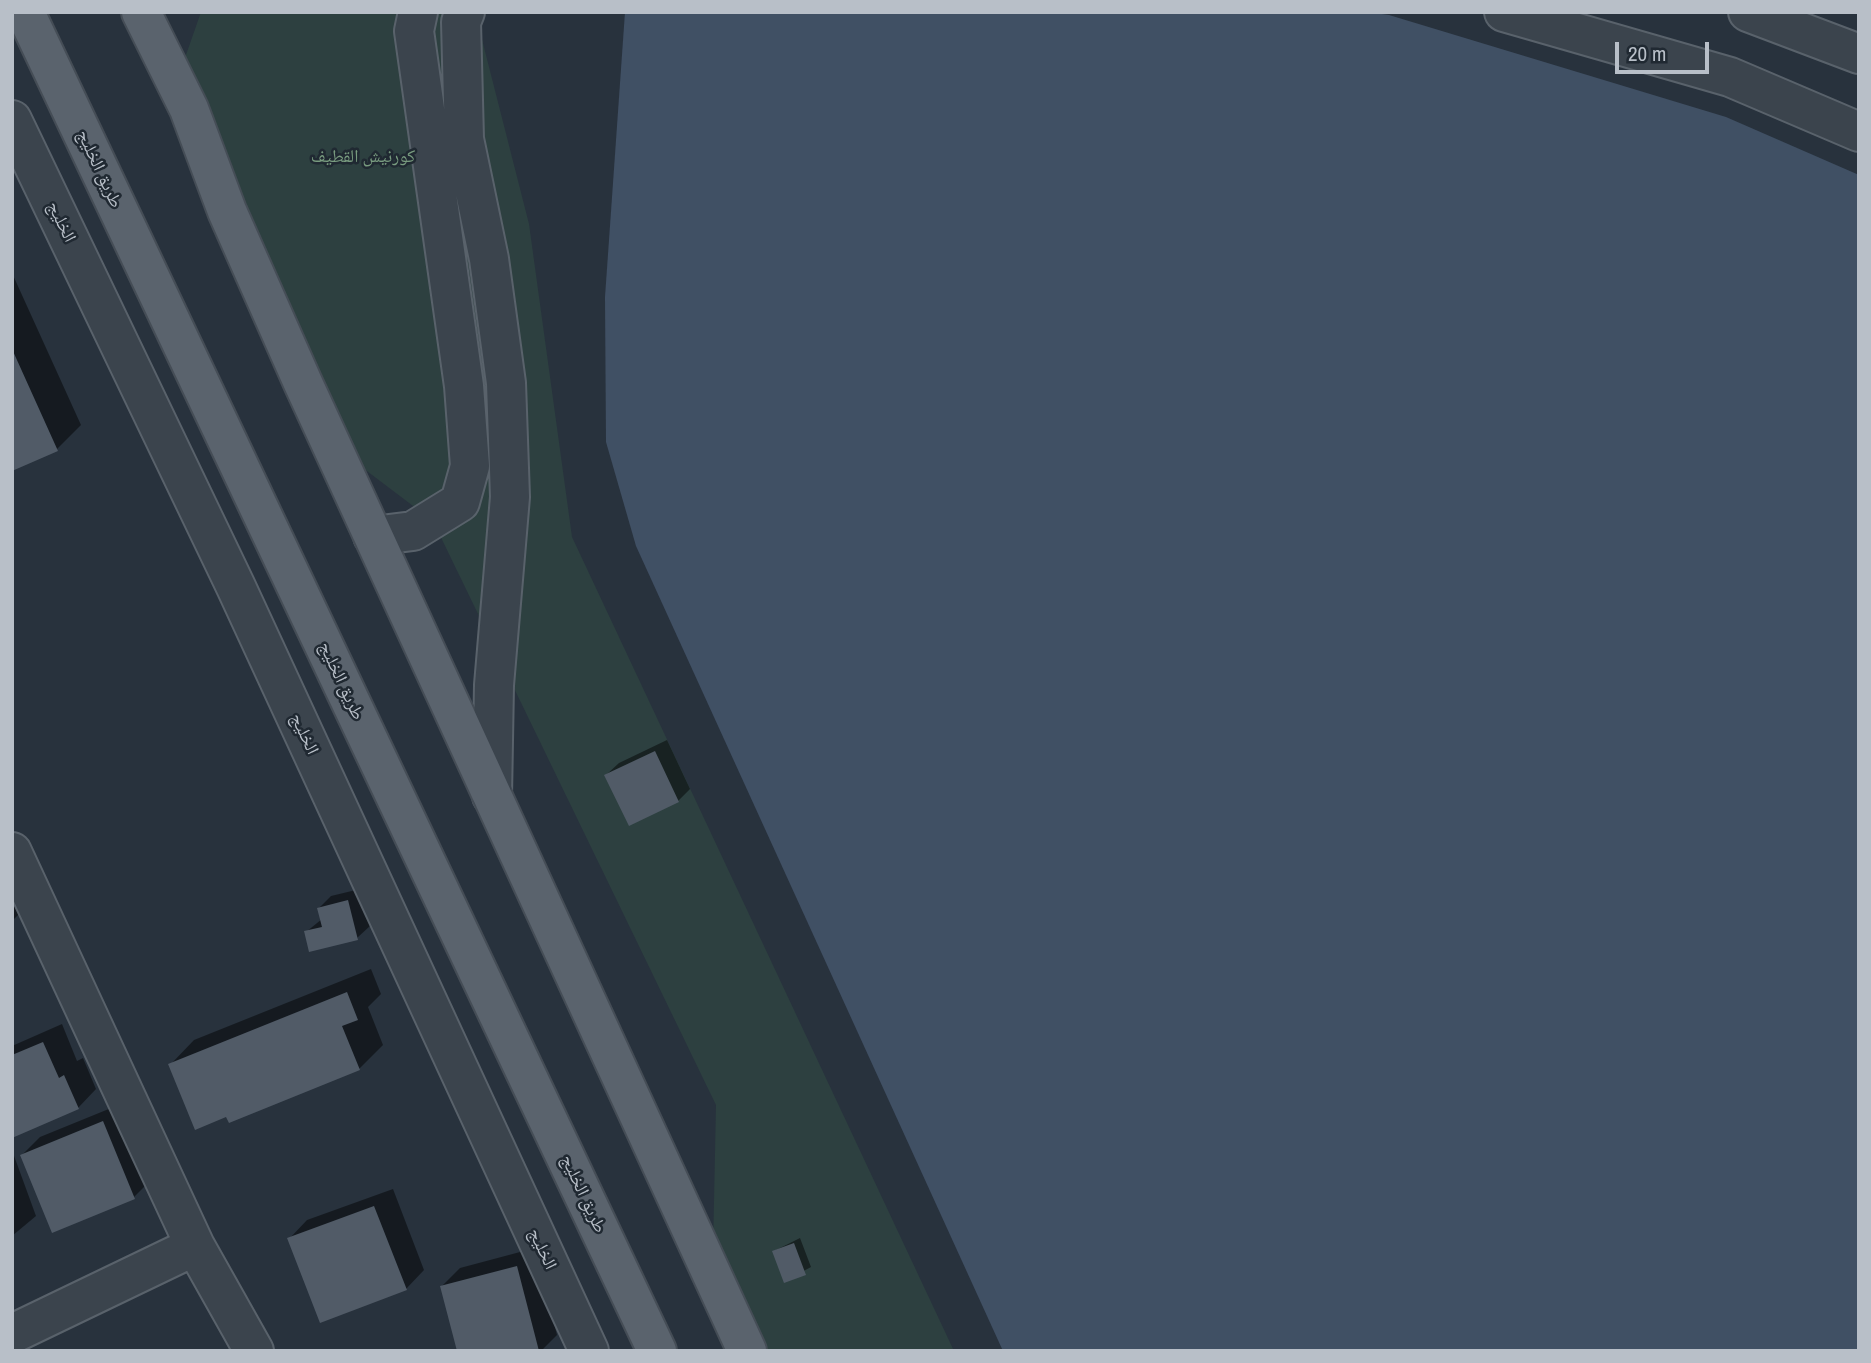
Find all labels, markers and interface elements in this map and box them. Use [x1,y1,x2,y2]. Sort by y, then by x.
scale bar [1619,28,1714,72]
text: 20 m [1628,39,1666,68]
street label: طريق الخليج [71,126,127,212]
park label: كورنيش القطيف [311,146,415,168]
street label: الخليج [42,198,80,246]
street label: طريق الخليج [313,638,369,724]
street label: الخليج [285,710,323,758]
street label: طريق الخليج [555,1151,611,1237]
street label: الخليج [523,1225,561,1273]

